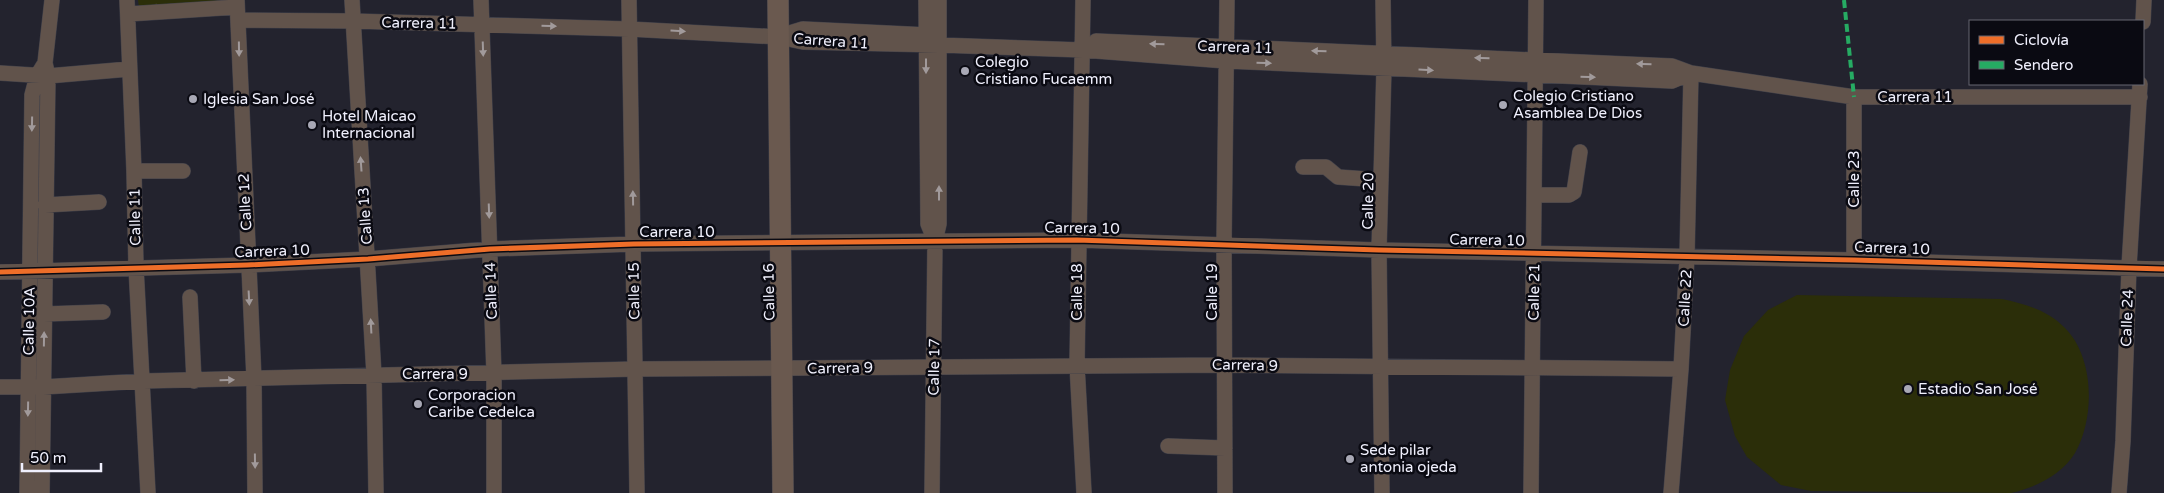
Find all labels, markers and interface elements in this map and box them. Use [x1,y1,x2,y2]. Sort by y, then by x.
street label: Carrera 11 [381,13,457,33]
legend [1969,20,2144,85]
one-way arrow [541,22,557,30]
one-way arrow [670,28,686,36]
street label: Carrera 11 [793,29,869,53]
text: Ciclovía [2014,31,2069,49]
street label: Carrera 11 [1197,37,1273,57]
one-way arrow [1149,39,1165,47]
one-way arrow [235,41,243,57]
one-way arrow [479,41,487,57]
one-way arrow [1311,46,1327,54]
place label: Colegio Cristiano Fucaemm [975,53,1112,88]
one-way arrow [1473,53,1489,61]
text: Sendero [2014,56,2073,74]
one-way arrow [922,58,930,74]
one-way arrow [1256,59,1272,67]
one-way arrow [1636,60,1652,68]
marker: Colegio Cristiano Fucaemm [959,65,971,77]
one-way arrow [1418,66,1434,74]
one-way arrow [1581,73,1597,81]
place label: Colegio Cristiano Asamblea De Dios [1513,87,1642,122]
street label: Carrera 11 [1877,88,1953,106]
place label: Iglesia San José [203,90,315,108]
marker: Iglesia San José [187,93,199,105]
marker: Colegio Cristiano Asamblea De Dios [1497,99,1509,111]
place label: Hotel Maicao Internacional [322,107,416,142]
one-way arrow [28,116,36,132]
marker: Hotel Maicao Internacional [306,119,318,131]
street label: Calle 23 [1845,150,1863,208]
one-way arrow [357,156,365,172]
street label: Calle 20 [1358,172,1378,230]
street label: Calle 12 [235,173,255,231]
one-way arrow [935,184,943,200]
street label: Calle 13 [354,187,376,245]
street label: Calle 11 [125,188,145,246]
one-way arrow [628,190,636,206]
one-way arrow [485,203,493,219]
street label: Carrera 10 [1044,218,1120,238]
street label: Carrera 10 [639,223,715,241]
street label: Carrera 10 [1449,230,1525,250]
street label: Carrera 10 [1854,238,1930,258]
street label: Carrera 10 [234,241,310,261]
street label: Calle 14 [481,262,501,320]
street label: Calle 15 [624,262,644,320]
street label: Calle 16 [759,263,779,321]
street label: Calle 18 [1068,263,1086,321]
street label: Calle 19 [1203,263,1221,321]
street label: Calle 21 [1524,263,1544,321]
street label: Calle 22 [1675,269,1695,327]
street label: Calle 10A [19,286,39,356]
street label: Calle 24 [2117,289,2137,347]
one-way arrow [246,291,254,307]
one-way arrow [367,318,375,334]
one-way arrow [40,331,48,347]
street label: Calle 17 [924,338,944,396]
street label: Carrera 9 [1212,355,1278,375]
street label: Carrera 9 [807,358,873,378]
street label: Carrera 9 [402,365,468,383]
one-way arrow [219,375,235,383]
place label: Estadio San José [1918,380,2038,398]
marker: Estadio San José [1902,383,1914,395]
place label: Corporacion Caribe Cedelca [428,386,535,421]
marker: Corporacion Caribe Cedelca [412,398,424,410]
one-way arrow [24,401,32,417]
scale bar [22,440,101,472]
place label: Sede pilar antonia ojeda [1360,441,1457,476]
text: 50 m [30,449,67,467]
one-way arrow [251,453,259,469]
marker: Sede pilar antonia ojeda [1344,453,1356,465]

